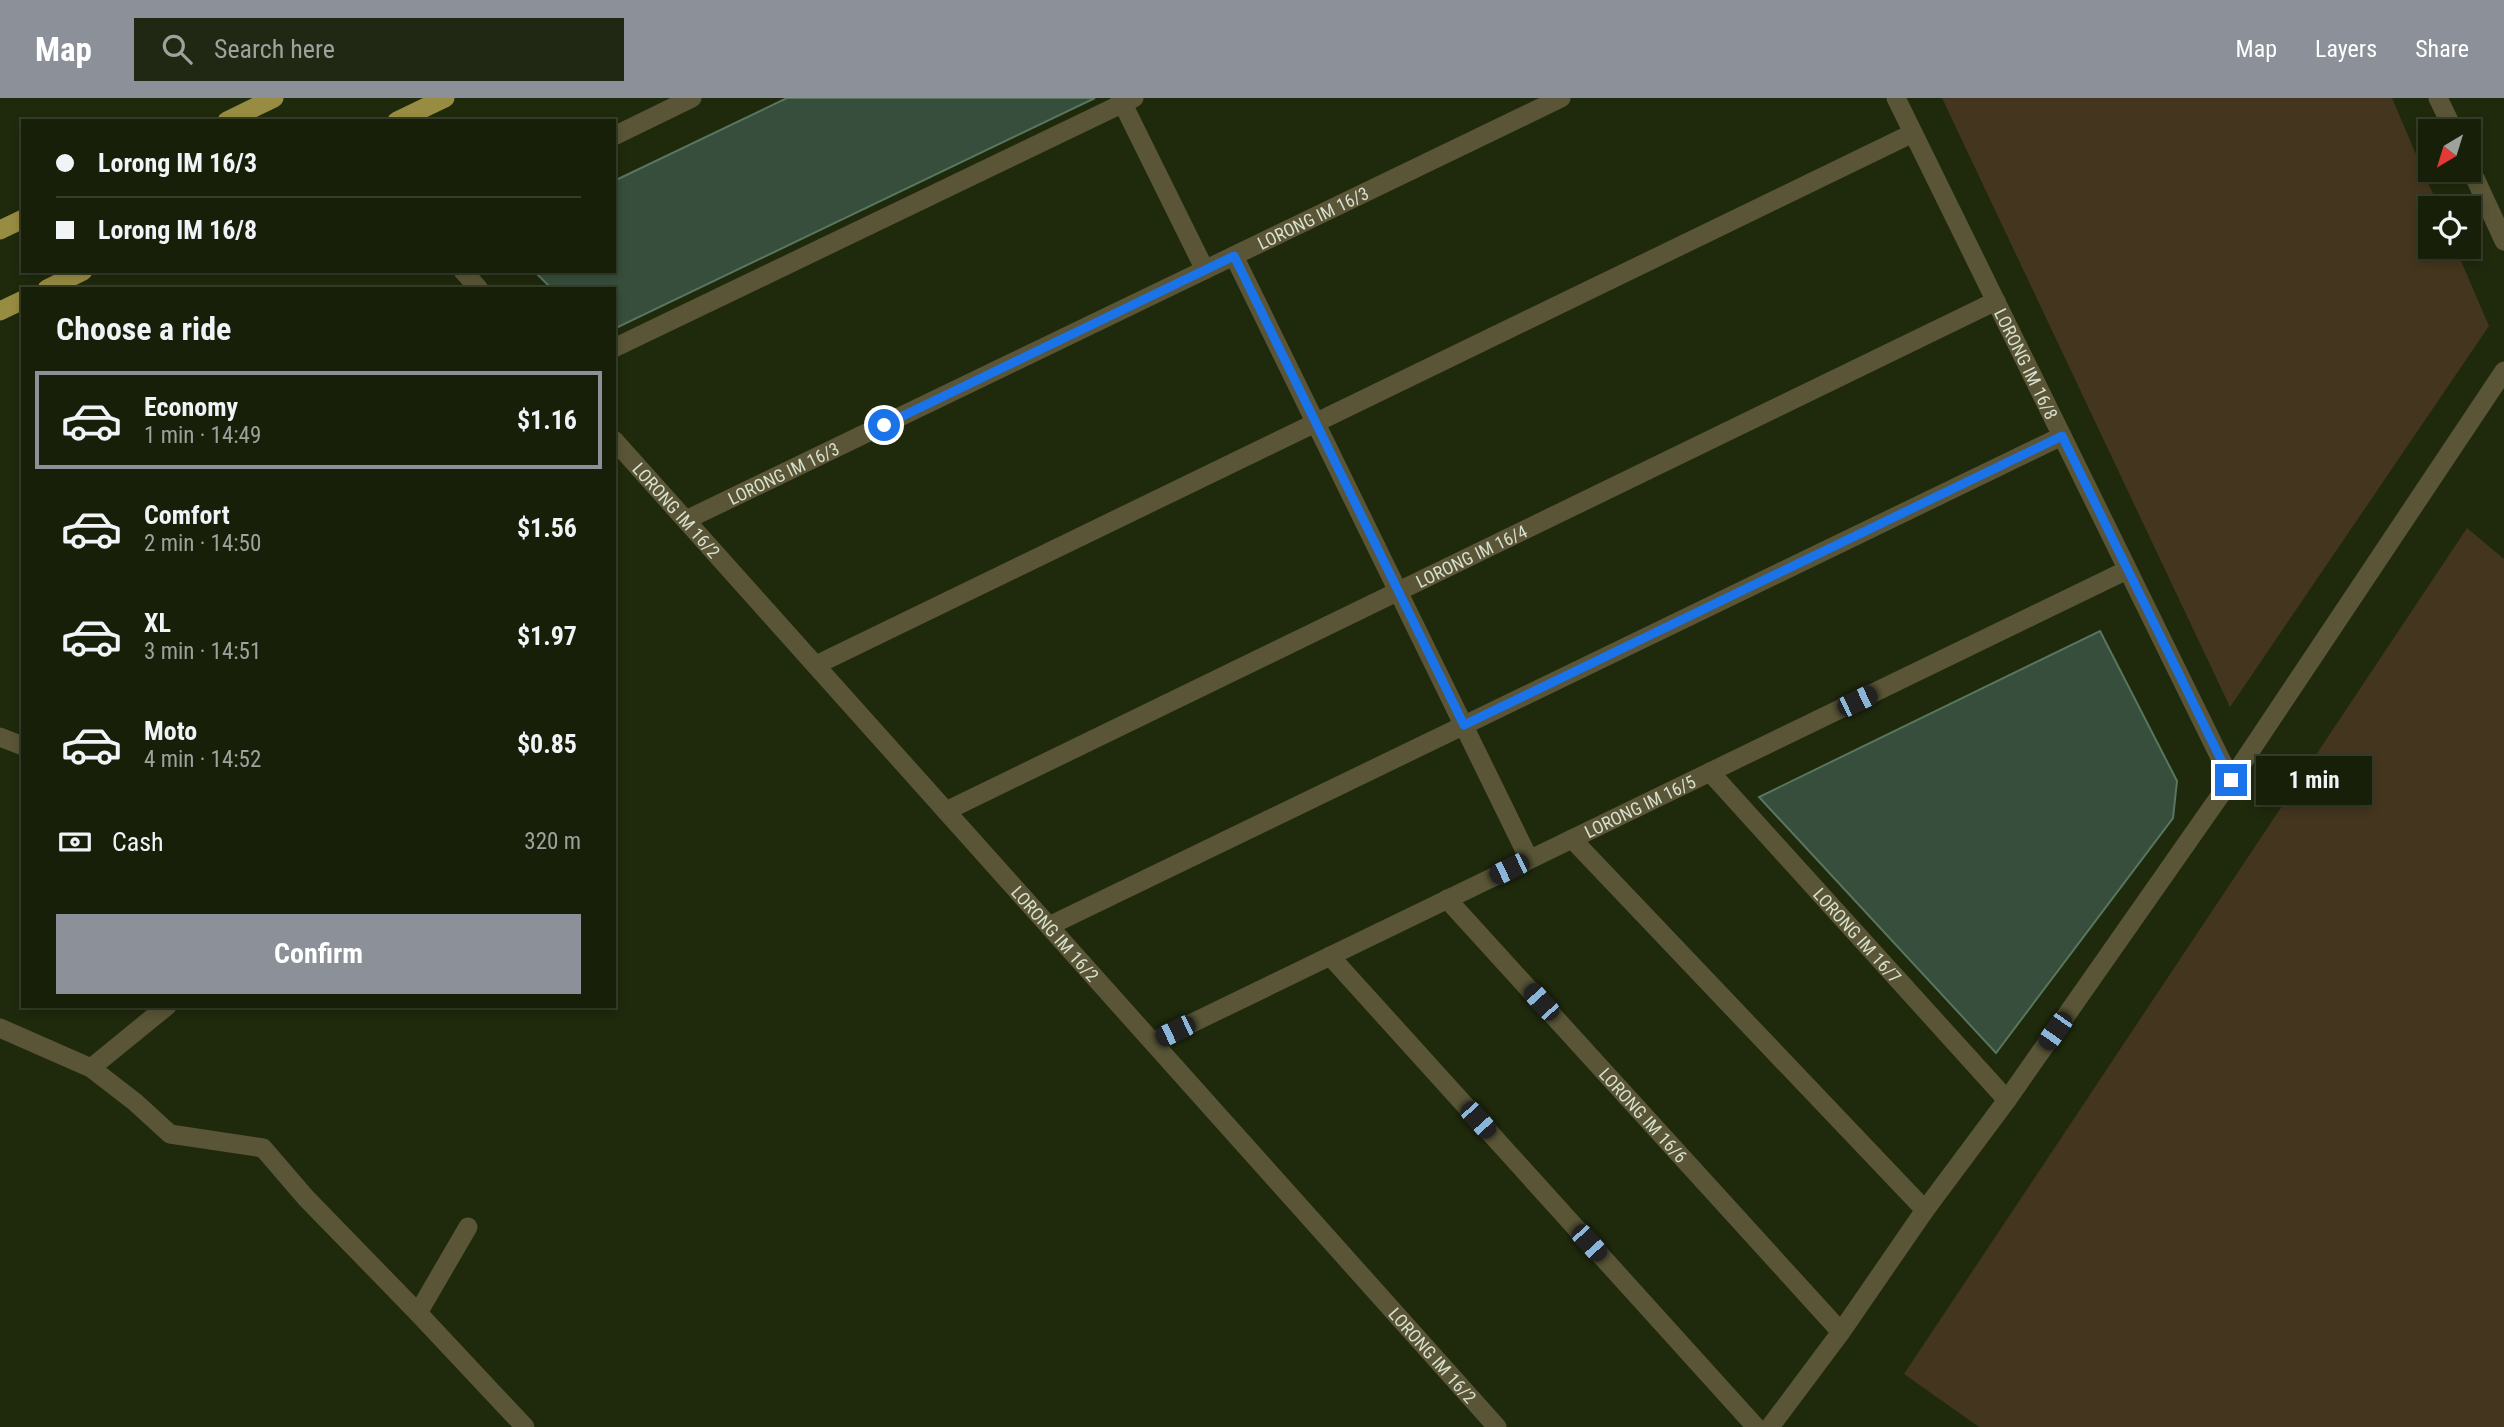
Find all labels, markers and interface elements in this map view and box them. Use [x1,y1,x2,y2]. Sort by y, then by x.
search box [134,18,624,81]
text: Map [35,30,92,69]
icon: search [158,30,196,68]
text: Search here [214,34,335,64]
text: Map [2236,35,2277,63]
text: Layers [2315,35,2377,63]
text: Share [2415,35,2469,63]
north arrow [2418,119,2482,182]
map controls [2418,119,2481,259]
text: Lorong IM 16/3 [98,148,257,178]
street label: LORONG IM 16/3 [1254,182,1372,253]
button: locate [2418,196,2481,259]
text: Lorong IM 16/8 [98,215,257,245]
street label: LORONG IM 16/8 [1990,305,2063,423]
text: Choose a ride [56,310,231,348]
icon: car [60,389,123,452]
text: Economy [144,392,238,422]
text: $1.16 [517,405,577,435]
route start [868,409,900,441]
text: 1 min · 14:49 [144,422,261,449]
street label: LORONG IM 16/3 [724,437,842,509]
street label: LORONG IM 16/2 [629,458,725,562]
icon: car [60,497,123,560]
text: Comfort [144,500,230,530]
text: $1.56 [517,513,577,543]
street label: LORONG IM 16/4 [1412,520,1530,592]
text: 2 min · 14:50 [144,530,261,557]
icon: car [60,605,123,668]
text: XL [144,608,171,638]
text: $1.97 [517,621,577,651]
text: 3 min · 14:51 [144,638,261,665]
car [1834,682,1881,720]
icon: car [60,713,123,776]
text: Moto [144,716,197,746]
text: $0.85 [517,729,577,759]
text: 4 min · 14:52 [144,746,261,773]
callout: 1 min [2256,756,2371,804]
route end [2215,764,2247,796]
text: 1 min [2288,767,2340,794]
street label: LORONG IM 16/5 [1581,770,1699,842]
icon: cash [56,823,94,861]
text: Cash [112,827,164,857]
text: 320 m [524,828,581,855]
car [1486,850,1533,888]
street label: LORONG IM 16/2 [1007,881,1104,985]
street label: LORONG IM 16/7 [1809,883,1906,987]
button: Confirm [56,914,581,994]
car [1520,979,1563,1025]
car [2035,1008,2076,1054]
car [1152,1012,1199,1050]
street label: LORONG IM 16/6 [1595,1063,1692,1167]
car [1457,1097,1500,1143]
car [1568,1220,1611,1266]
street label: LORONG IM 16/2 [1385,1303,1481,1407]

